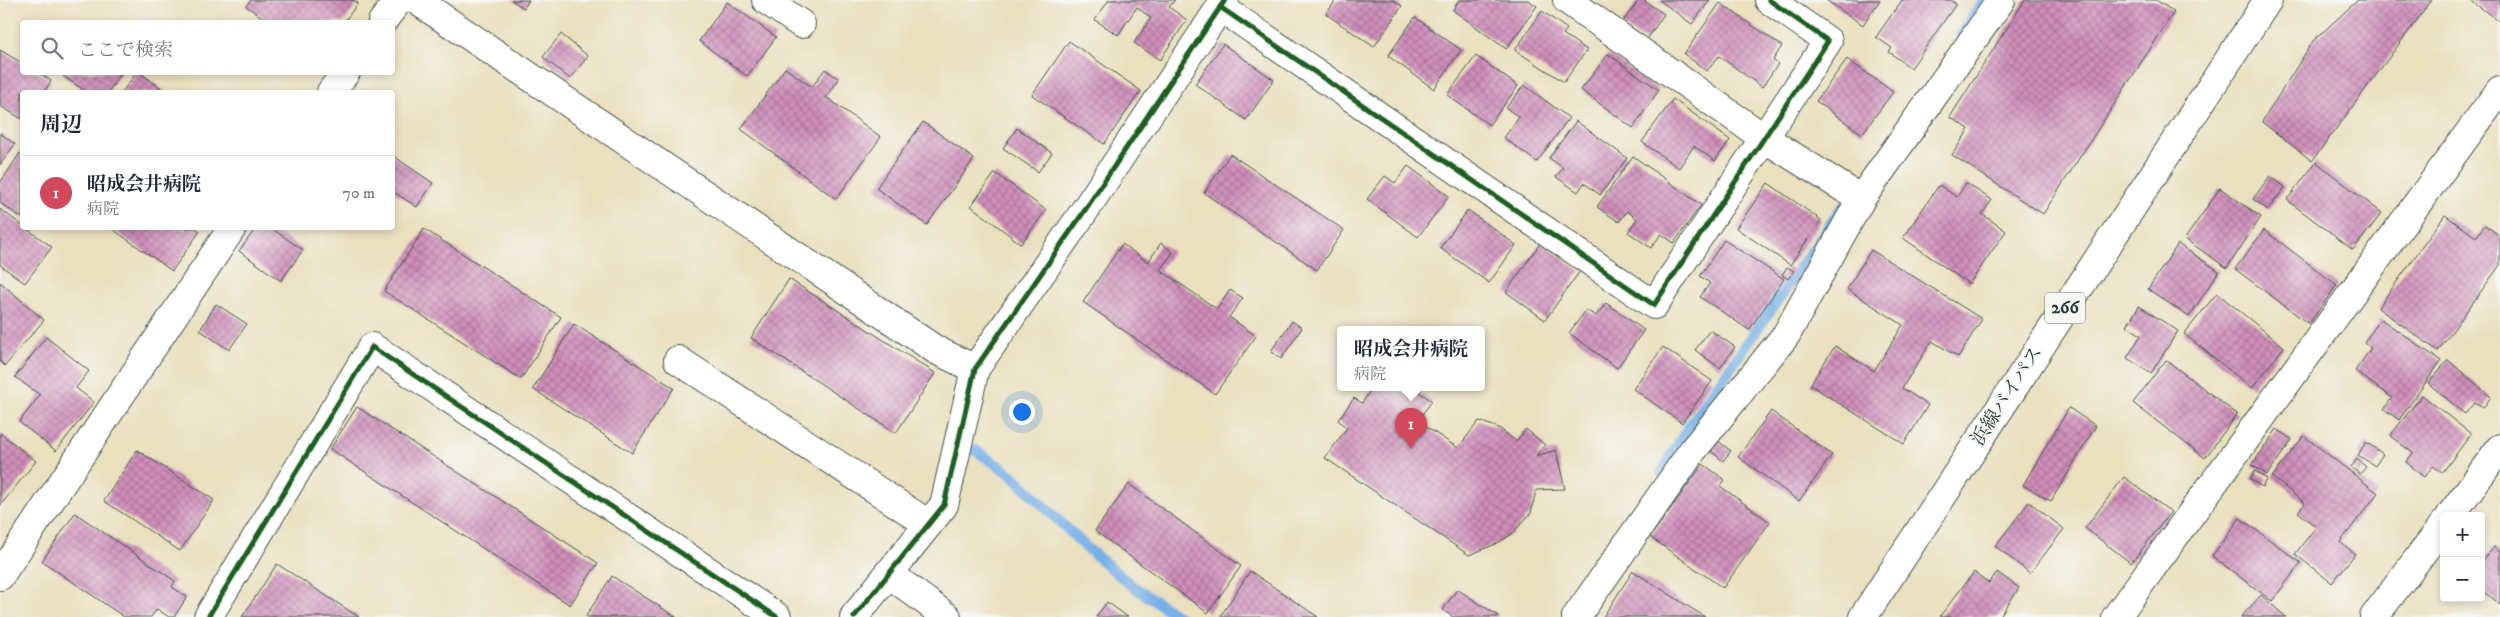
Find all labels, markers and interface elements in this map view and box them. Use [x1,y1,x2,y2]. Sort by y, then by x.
search box [20,20,395,75]
icon: search [38,34,66,62]
text: ここで検索 [78,39,173,62]
text: 周辺 [40,112,82,138]
text: 昭成会井病院 [87,173,201,196]
text: 1 [53,183,59,203]
text: 70 m [343,183,375,203]
text: 病院 [87,199,119,219]
road number: 266 [2045,292,2085,324]
popup [1337,326,1485,391]
text: 昭成会井病院 [1354,338,1468,361]
street label: 浜線バイパス [1966,342,2048,450]
text: 病院 [1354,364,1386,384]
your location [1009,399,1035,425]
pin: 1 [1395,408,1427,449]
map controls [2440,512,2485,602]
button: + [2440,512,2485,557]
button: − [2440,557,2485,602]

